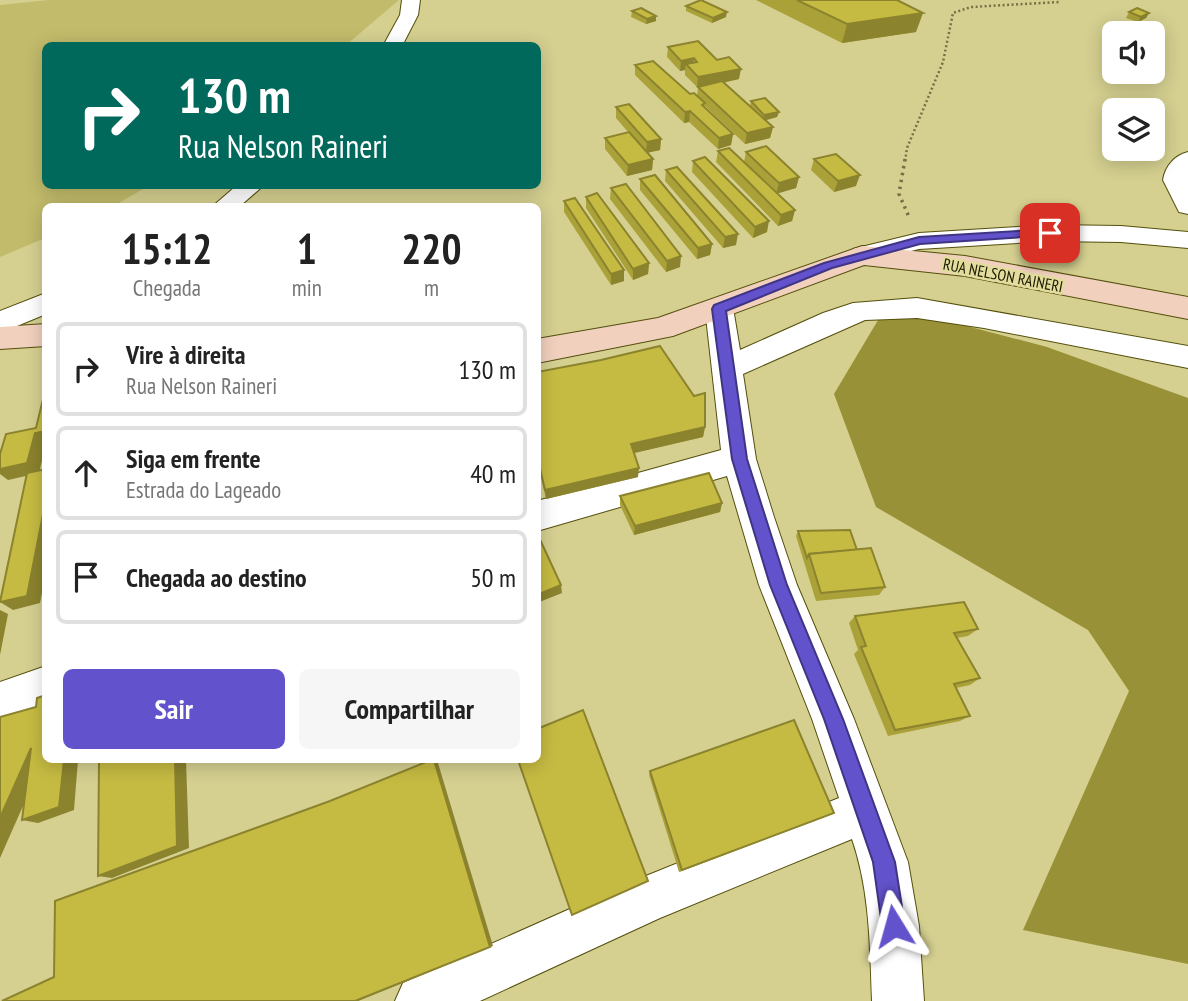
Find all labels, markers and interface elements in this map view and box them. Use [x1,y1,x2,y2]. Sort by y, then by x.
map controls [1102,21,1165,161]
button: sound [1102,21,1165,84]
text: 130 m [178,63,291,127]
icon: right [63,70,154,161]
button: layers [1102,98,1165,161]
text: Rua Nelson Raineri [178,125,388,167]
pin [1020,203,1080,263]
icon: arrive [1031,214,1069,252]
text: 15:12 [121,221,212,276]
text: 1 [297,221,317,276]
text: 220 [401,221,462,276]
street label: RUA NELSON RAINERI [941,254,1065,296]
text: Chegada [133,273,201,302]
text: min [292,273,322,302]
text: m [424,273,439,302]
text: Vire à direita [126,338,245,371]
icon: right [67,350,105,388]
text: 130 m [458,353,516,386]
text: Rua Nelson Raineri [126,371,277,400]
text: Siga em frente [126,442,261,475]
icon: ahead [67,454,105,492]
text: 40 m [470,457,516,490]
text: Estrada do Lageado [126,475,281,504]
icon: arrive [67,558,105,596]
text: Chegada ao destino [126,561,307,594]
text: 50 m [470,561,516,594]
button: Sair [63,669,285,749]
button: Compartilhar [299,669,520,749]
position arrow [857,889,931,963]

